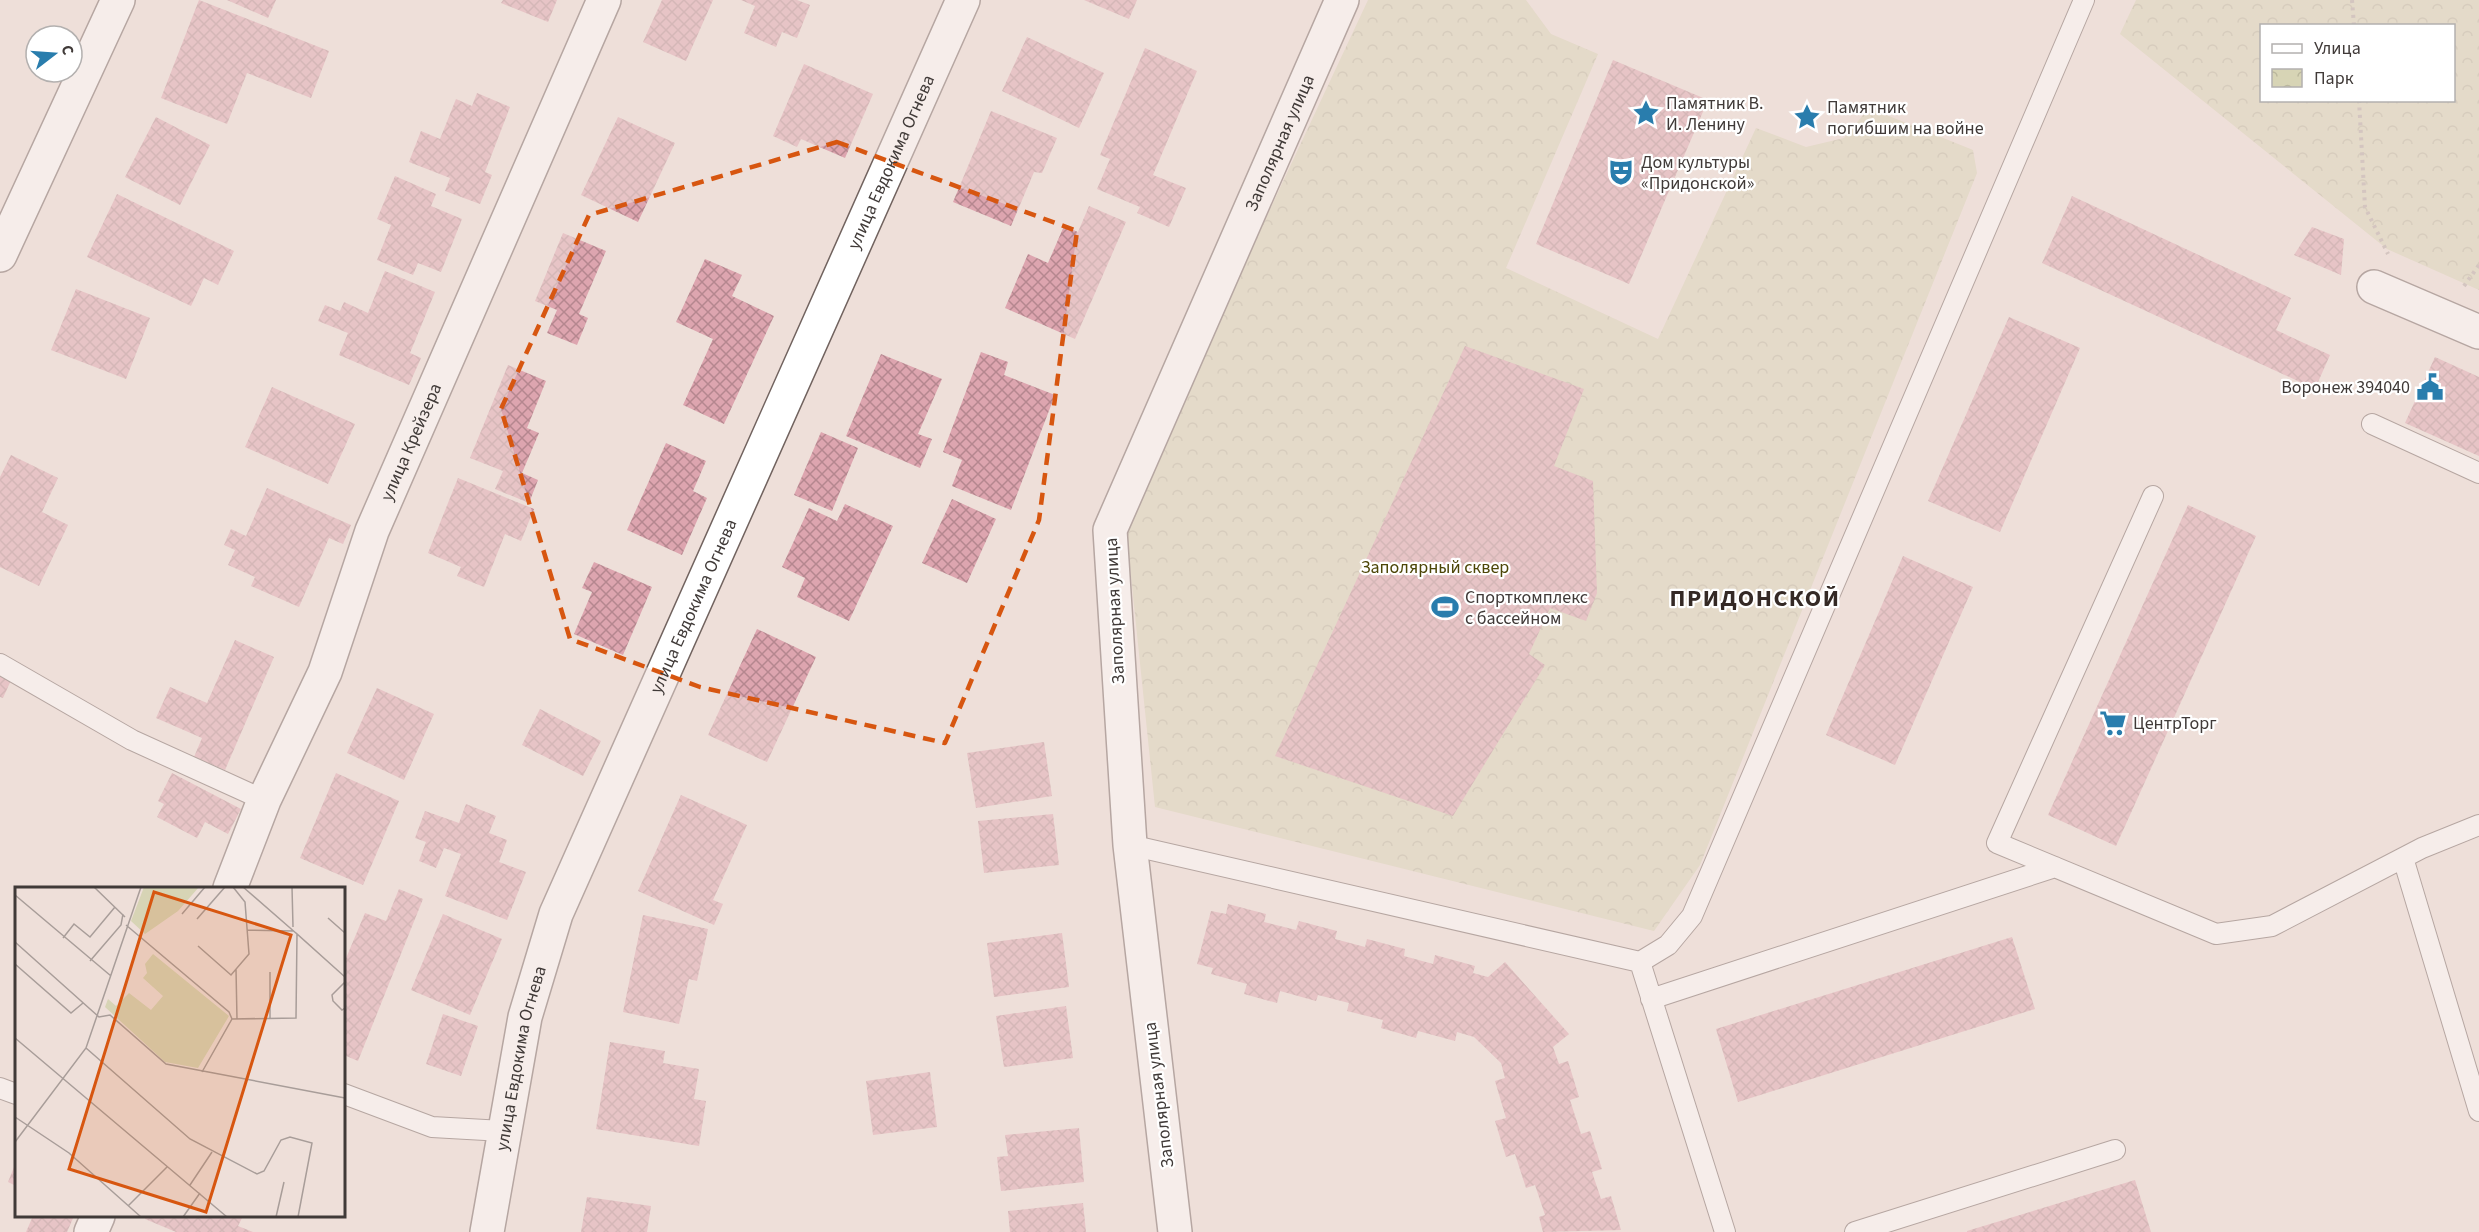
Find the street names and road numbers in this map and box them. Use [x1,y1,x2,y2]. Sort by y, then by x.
street label: Заполярная улица [1239,70,1320,215]
street label: улица Евдокима Огнева [841,71,941,253]
street label: улица Крейзера [374,379,448,505]
street label: улица Евдокима Огнева [643,515,743,697]
street label: Заполярная улица [1099,537,1131,685]
street label: улица Евдокима Огнева [489,963,552,1153]
street label: Заполярная улица [1138,1021,1180,1169]

